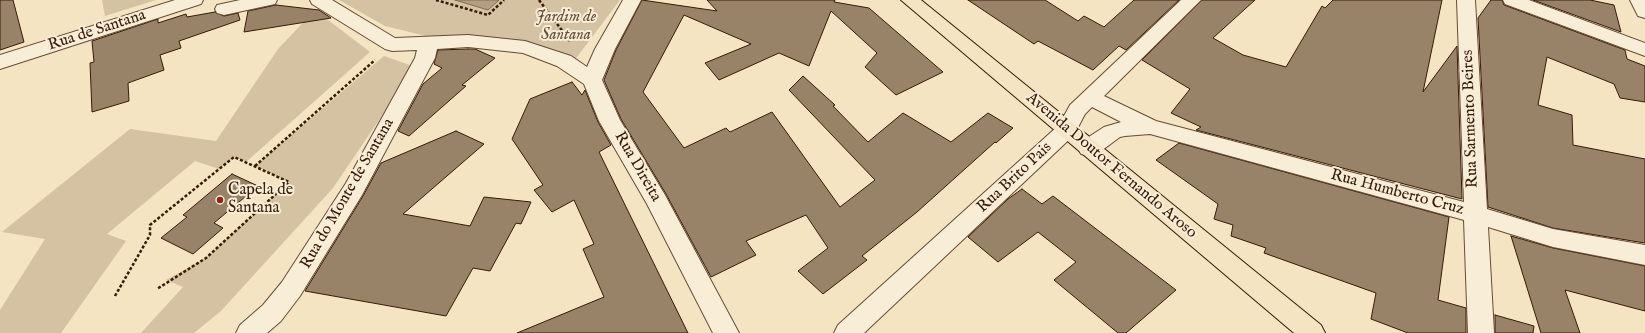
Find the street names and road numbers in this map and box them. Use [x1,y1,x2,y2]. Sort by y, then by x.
street label: Rua de Santana [46,6,148,56]
street label: Rua Sarmento Beires [1459,49,1483,189]
street label: Avenida Doutor Fernando Aroso [1022,89,1200,243]
street label: Rua do Monte de Santana [297,115,399,273]
street label: Rua Direita [609,129,665,205]
street label: Rua Brito Pais [974,139,1056,217]
street label: Rua Humberto Cruz [1328,166,1466,220]

